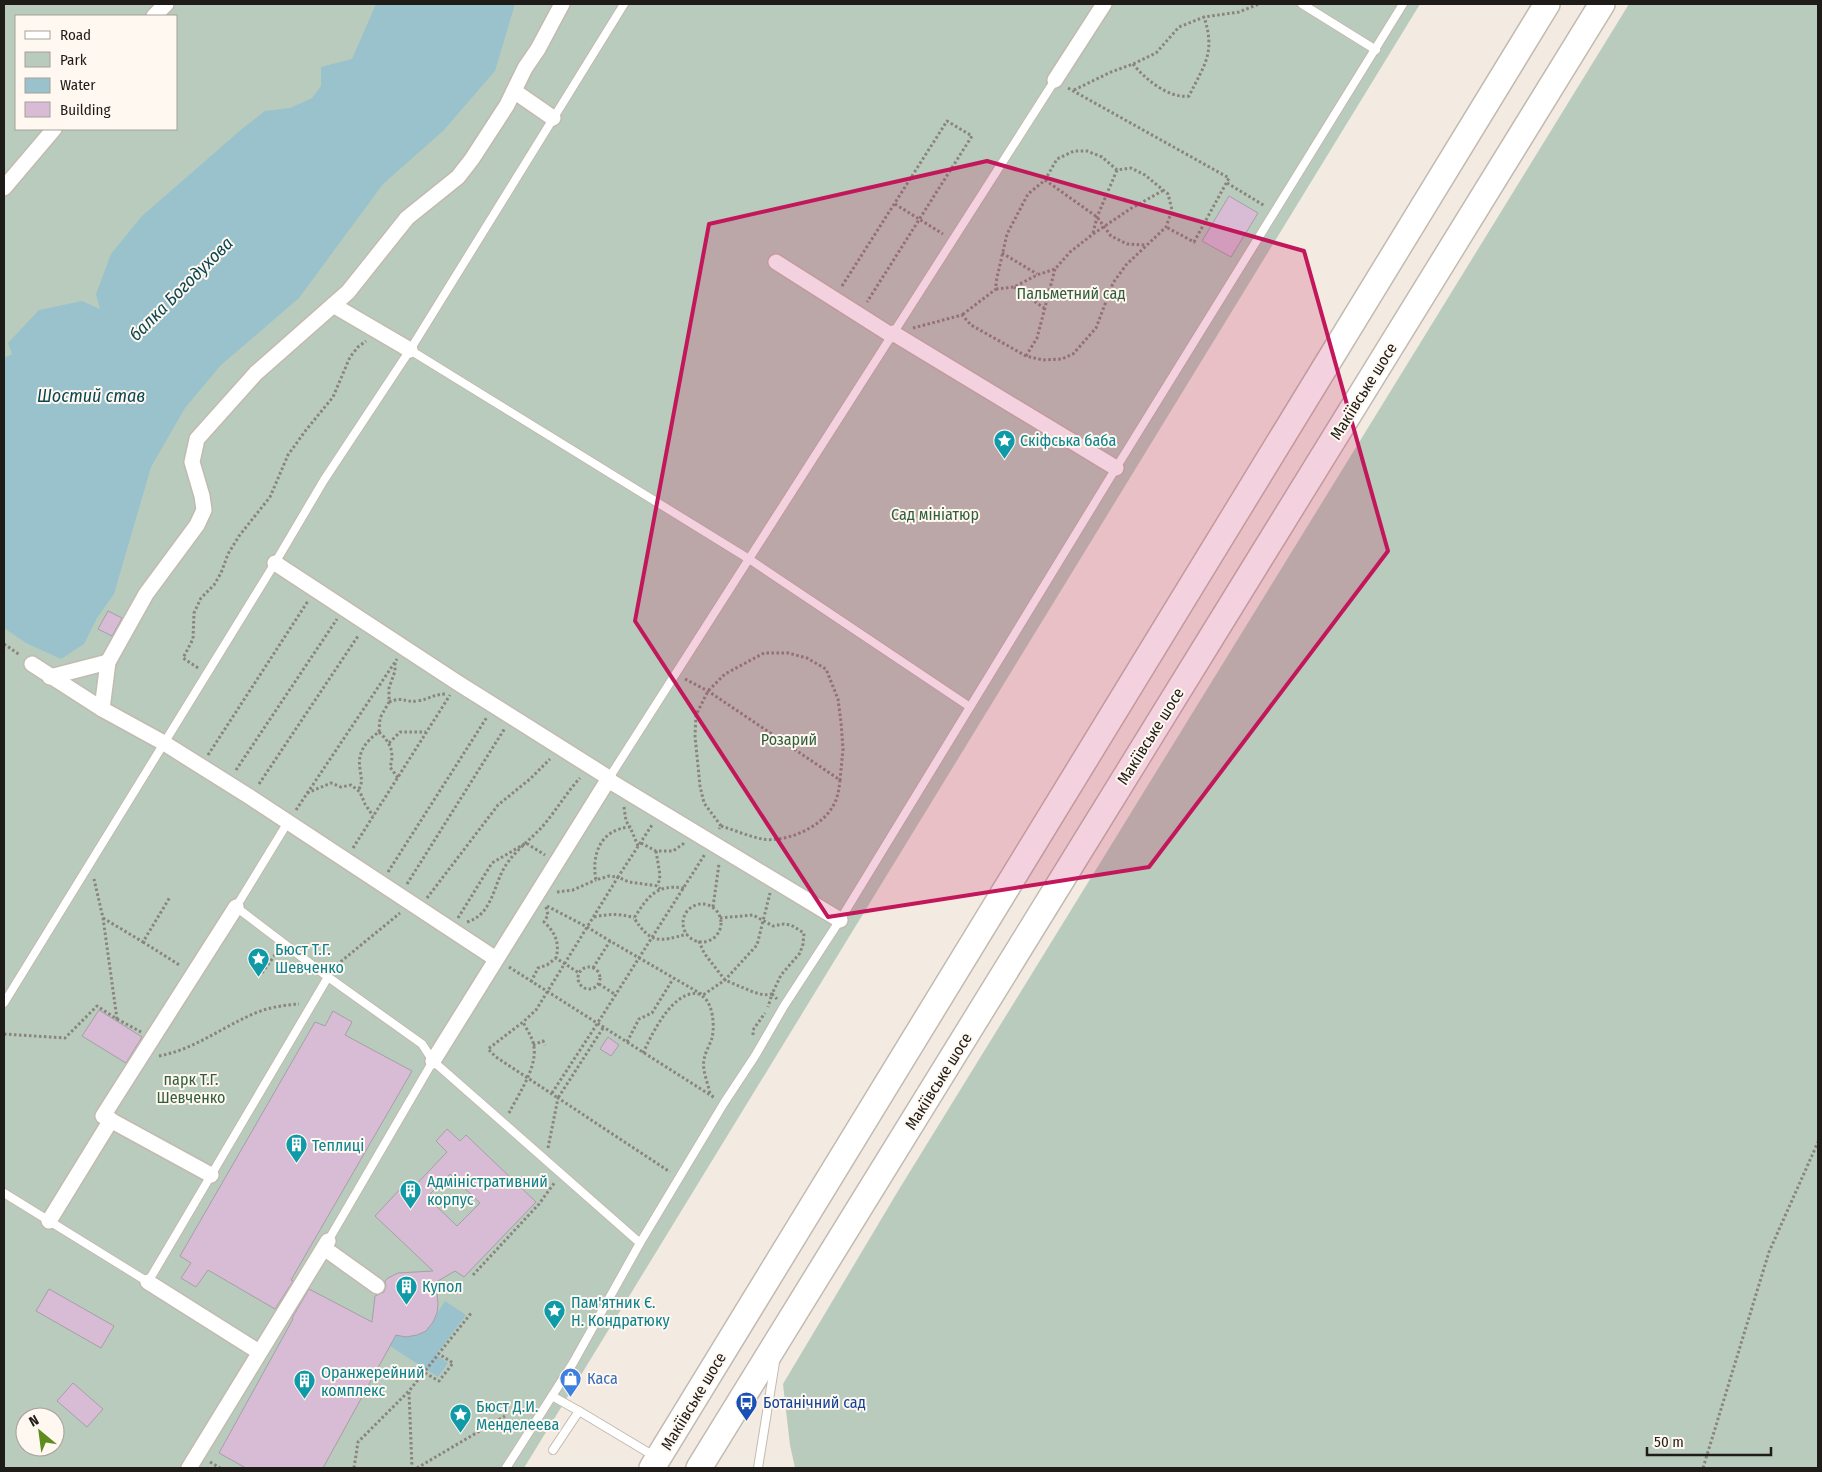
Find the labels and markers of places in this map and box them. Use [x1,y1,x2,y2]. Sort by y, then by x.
place icon: Скіфська баба [992,428,1016,459]
place label: Скіфська баба [1020,431,1116,450]
place label: Бюст Т.Г. Шевченко [275,940,344,977]
place icon: Бюст Т.Г. Шевченко [247,946,271,977]
building icon: Теплиці [284,1133,308,1164]
place label: Теплиці [312,1136,364,1155]
place label: Адміністративний корпус [427,1172,548,1209]
building icon: Адміністративний корпус [399,1178,423,1209]
building icon: Купол [394,1274,418,1305]
place label: Купол [422,1277,463,1296]
place label: Пам'ятник Є. Н. Кондратюку [571,1293,670,1330]
place icon: Пам'ятник Є. Н. Кондратюку [543,1299,567,1330]
place label: Оранжерейний комплекс [321,1363,425,1400]
shop icon: Каса [559,1366,583,1397]
building icon: Оранжерейний комплекс [293,1369,317,1400]
place label: Каса [587,1369,618,1388]
bus stop icon: Ботанічний сад [735,1390,759,1421]
place label: Ботанічний сад [763,1393,866,1412]
place label: Бюст Д.И. Менделеева [476,1397,560,1434]
place icon: Бюст Д.И. Менделеева [448,1403,472,1434]

